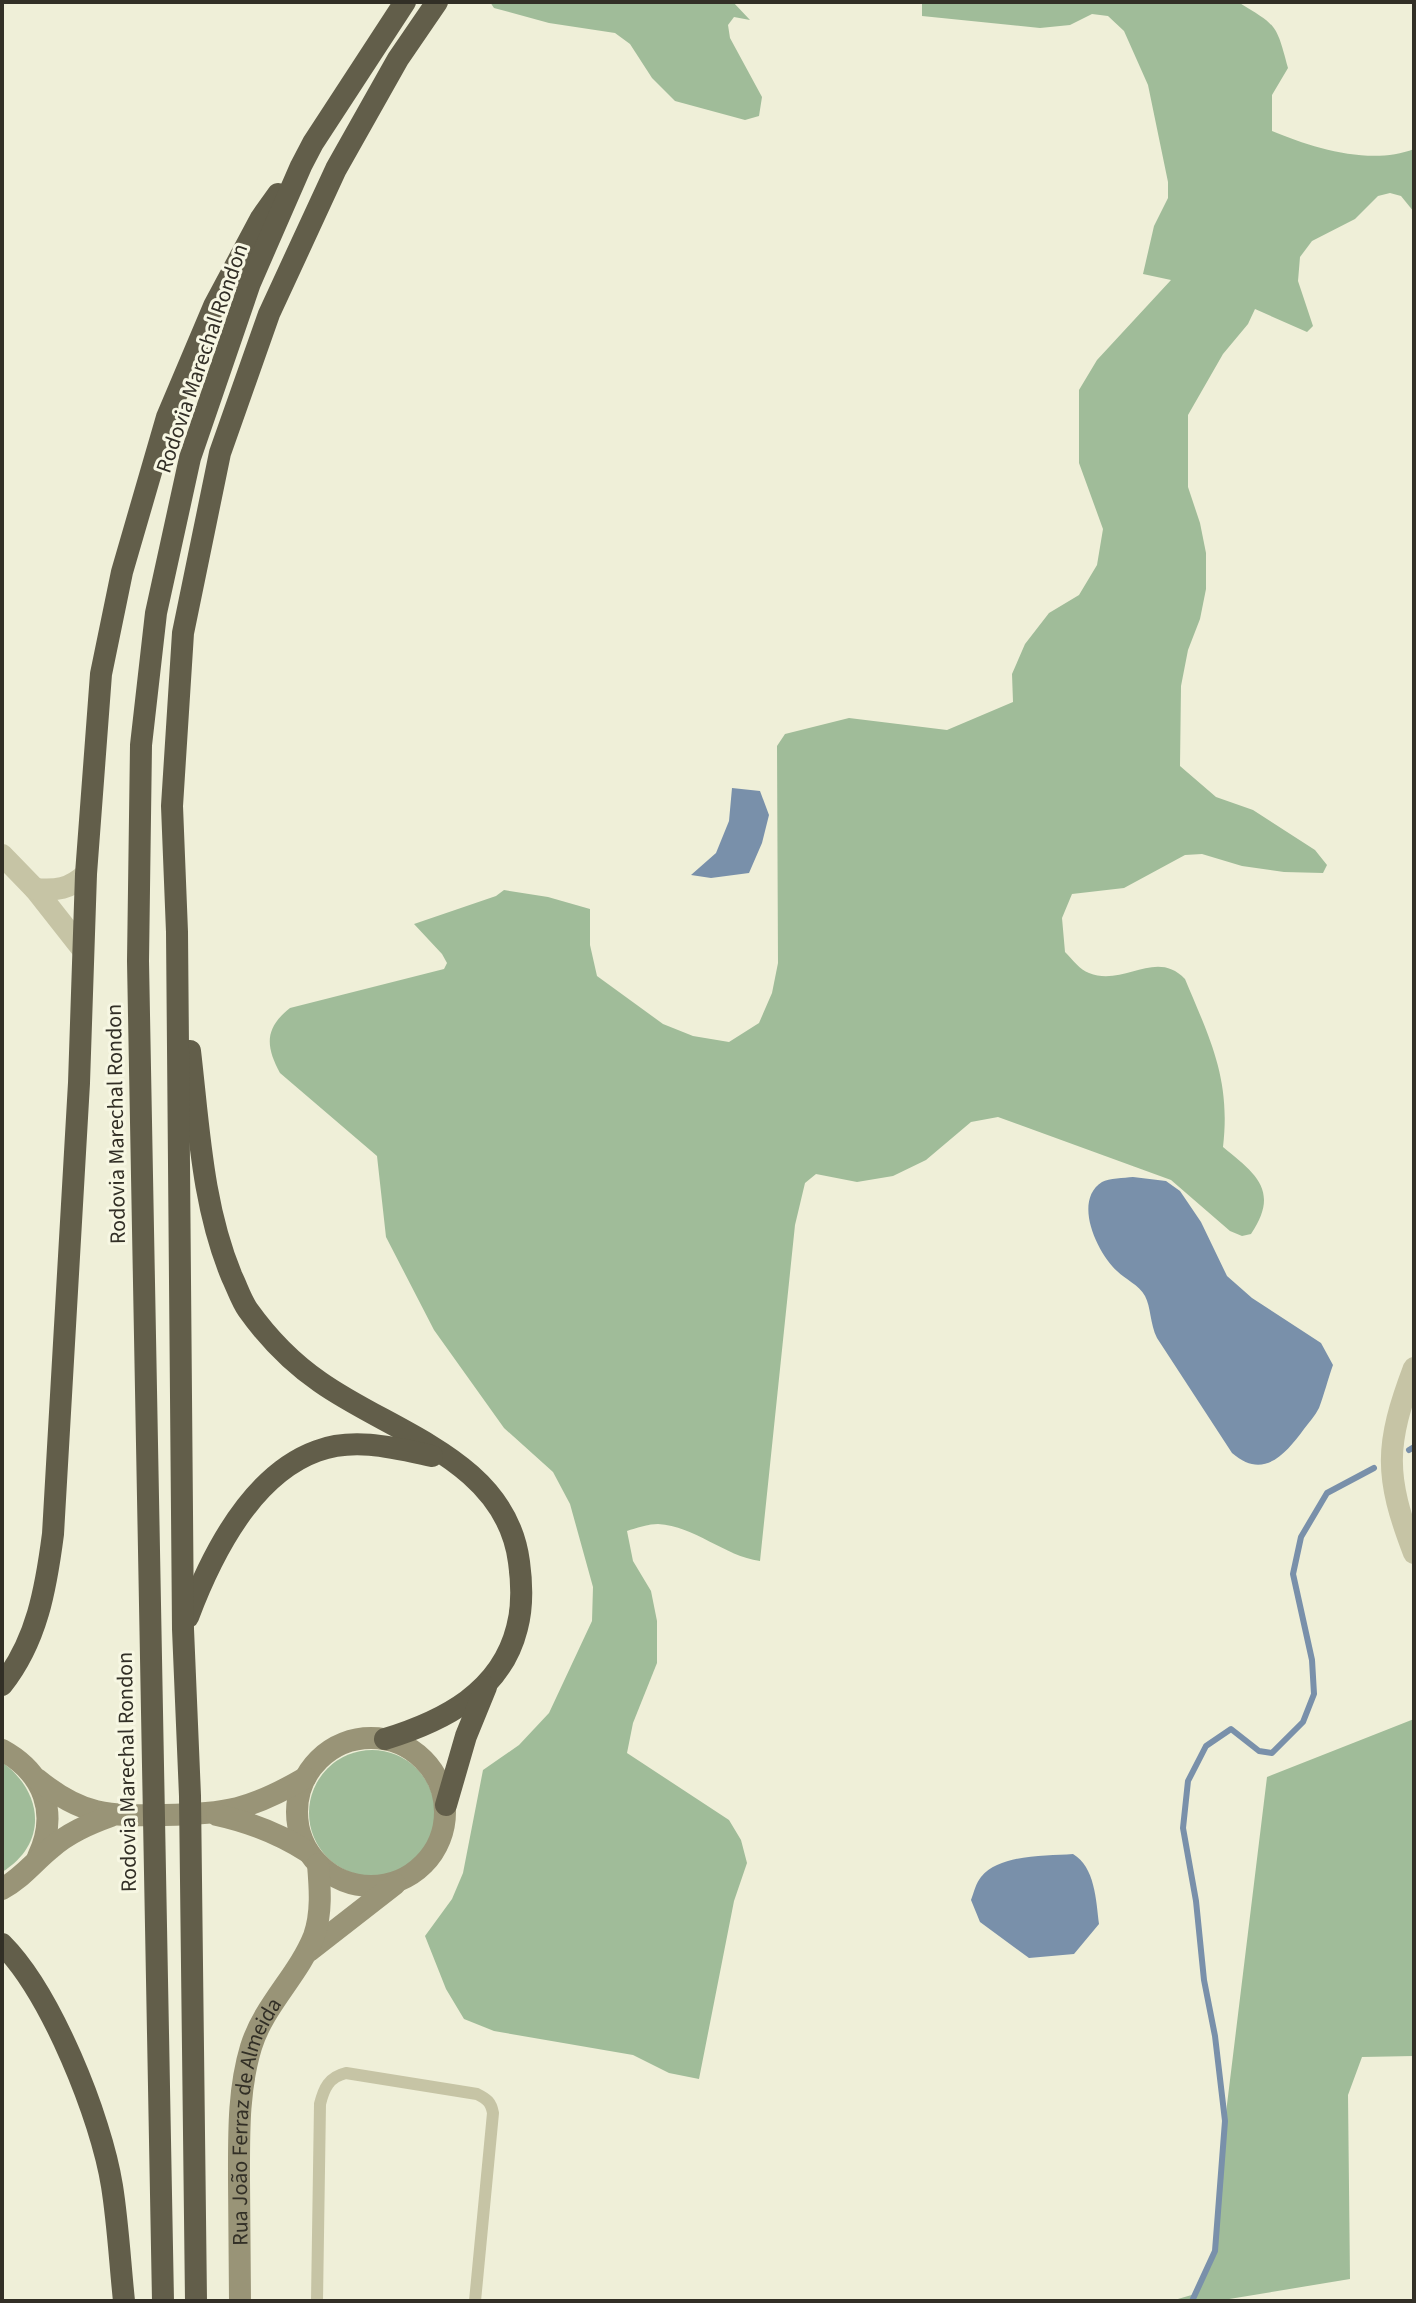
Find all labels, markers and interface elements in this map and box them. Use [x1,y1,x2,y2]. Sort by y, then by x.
street label: Rodovia Marechal Rondon [148,239,256,477]
street label: Rodovia Marechal Rondon [98,1004,134,1244]
street label: Rodovia Marechal Rondon [109,1652,145,1892]
street label: Rua João Ferraz de Almeida [224,1991,290,2246]

